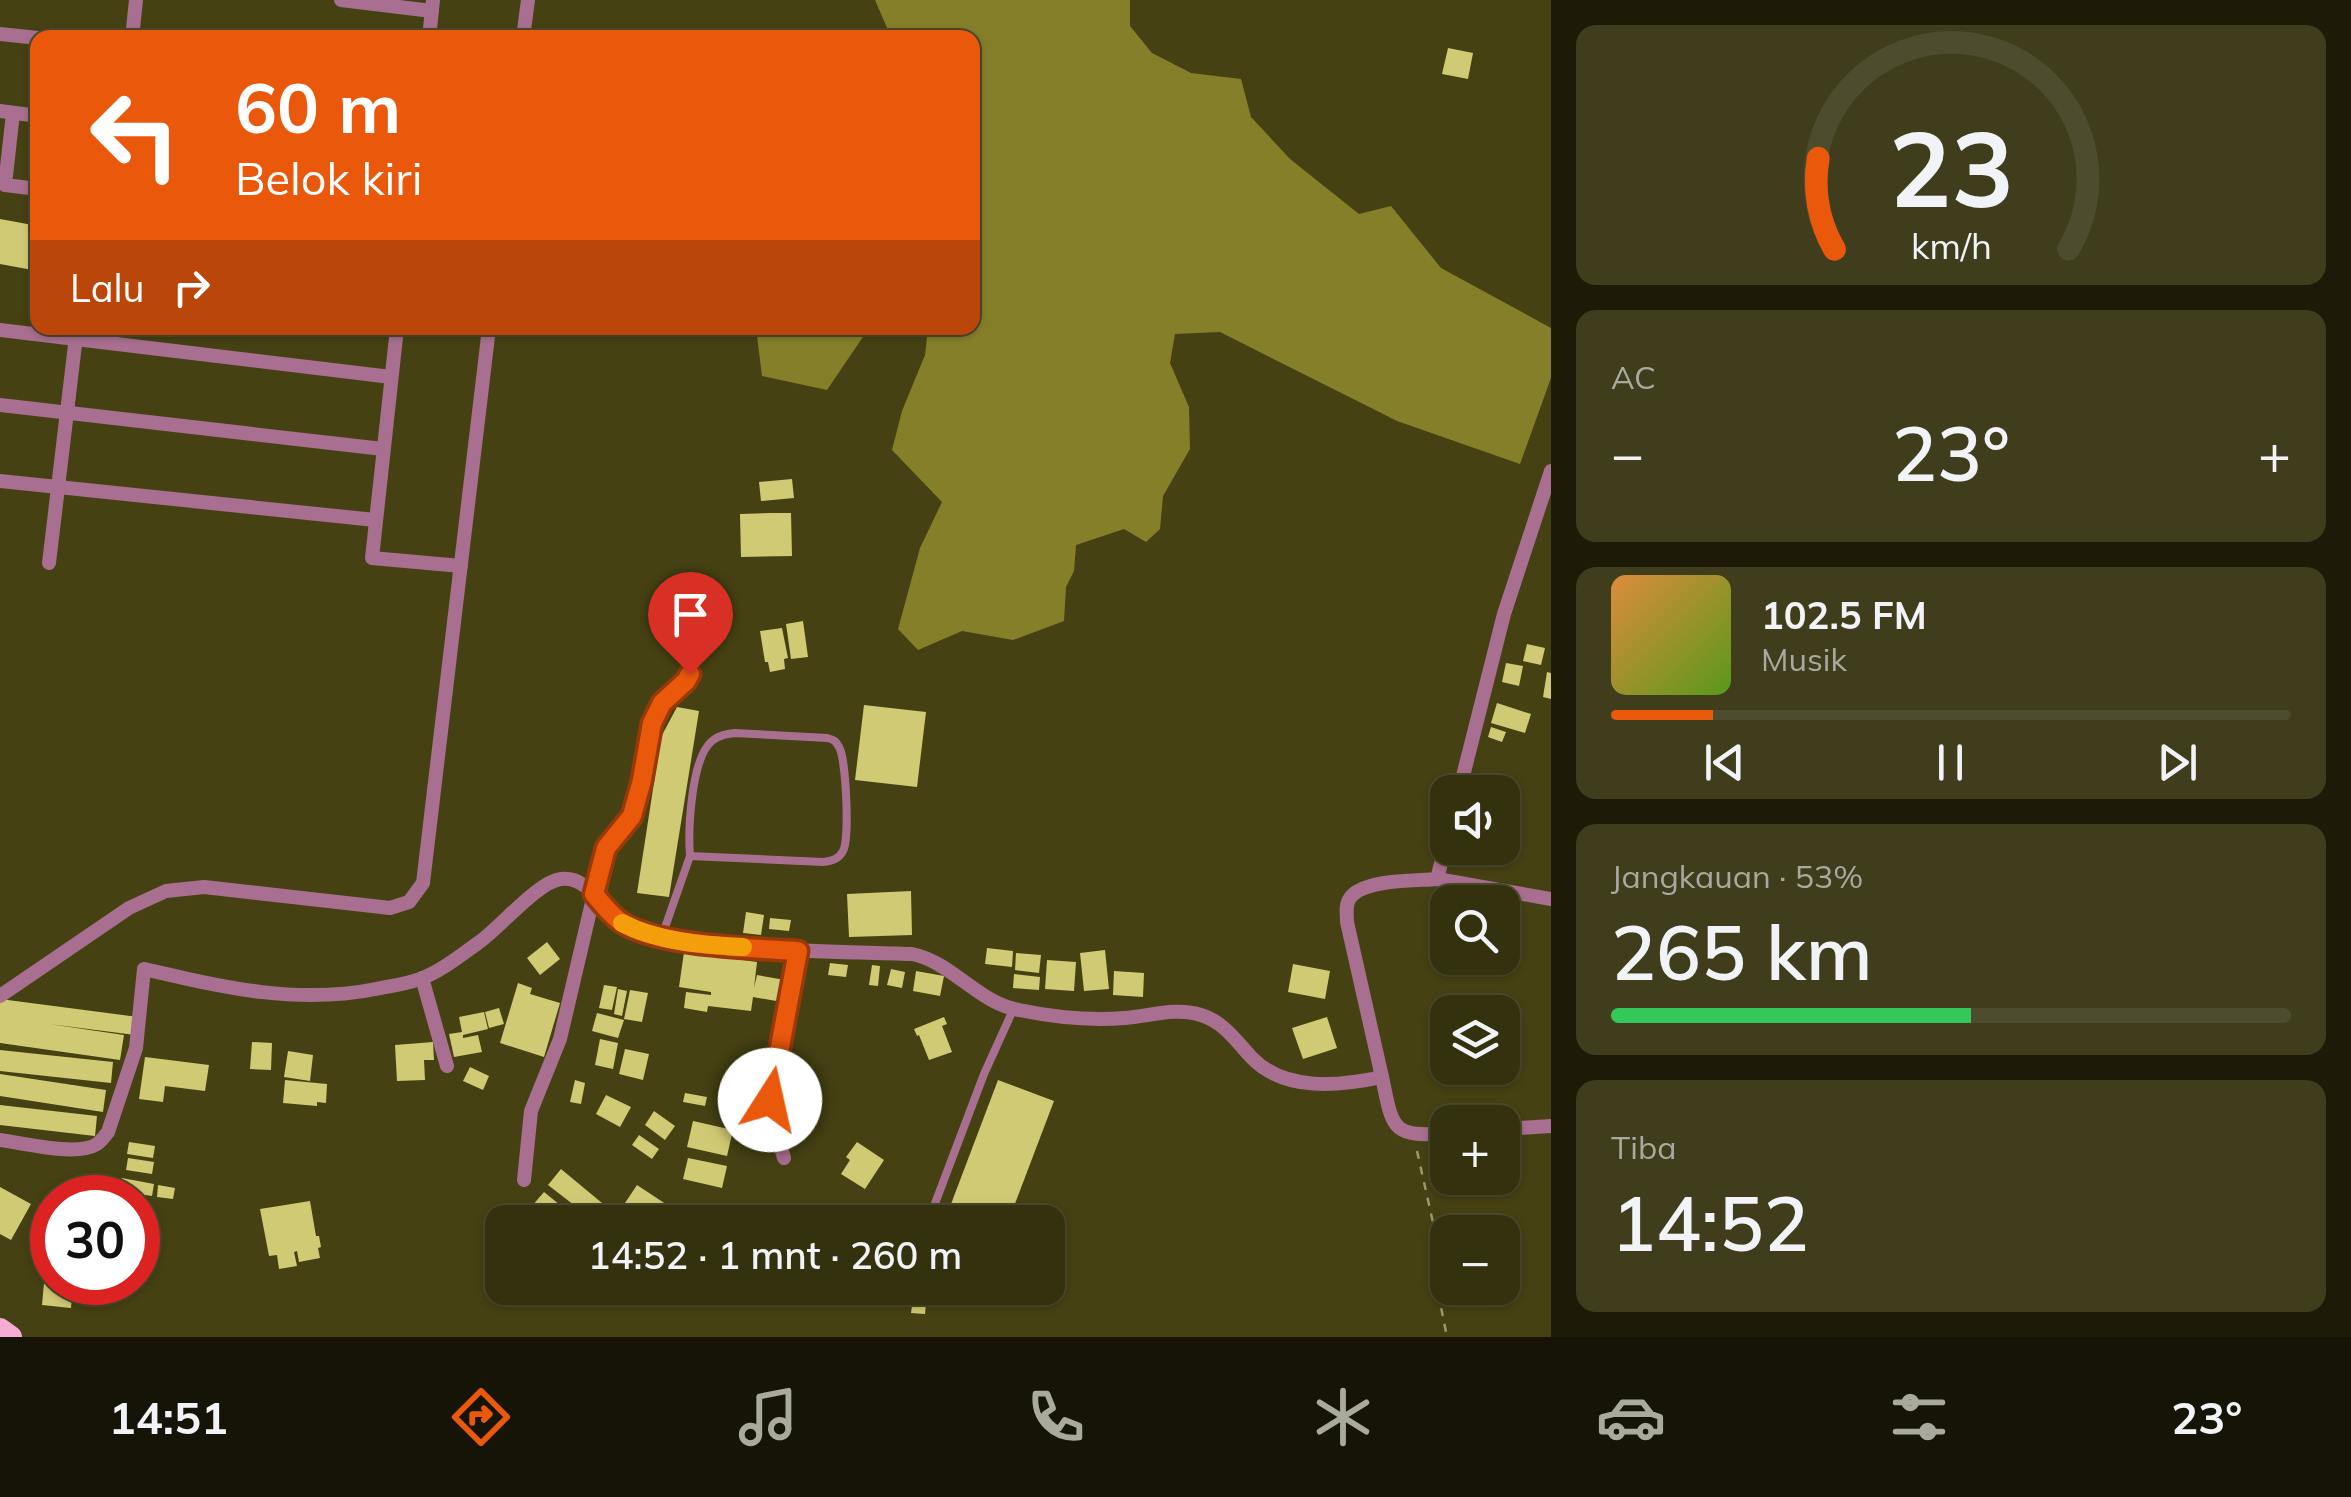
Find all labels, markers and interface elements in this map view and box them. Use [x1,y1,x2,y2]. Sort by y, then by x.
text: 60 m [235,63,401,151]
icon: left [70,70,200,200]
text: 23 [1889,102,2013,233]
text: Belok kiri [235,150,422,206]
text: km/h [1911,223,1991,268]
icon: right [164,260,219,315]
text: Lalu [70,264,144,312]
text: AC [1611,357,1656,397]
text: 23° [1892,406,2010,500]
text: − [1611,419,1644,488]
text: + [2258,419,2291,488]
pin [648,572,733,675]
icon: arrive [663,587,718,642]
text: 102.5 FM [1761,591,1927,639]
text: Musik [1761,639,1847,679]
icon: previous [1697,735,1752,790]
icon: pause [1923,735,1978,790]
icon: next [2150,735,2205,790]
map controls [1430,775,1520,1305]
button: sound [1430,775,1520,865]
text: Jangkauan · 53% [1611,856,1863,896]
button: search [1430,885,1520,975]
text: 265 km [1611,905,1873,999]
button: layers [1430,995,1520,1085]
position arrow [718,1048,822,1152]
button: + [1430,1105,1520,1195]
text: Tiba [1611,1127,1676,1167]
speed limit sign: 30 [30,1175,160,1305]
text: 14:52 [1611,1176,1809,1270]
button: − [1430,1215,1520,1305]
text: 14:52 · 1 mnt · 260 m [588,1231,962,1279]
icon: directions [446,1382,516,1452]
icon: music [733,1382,803,1452]
icon: phone [1021,1382,1091,1452]
icon: climate [1308,1382,1378,1452]
icon: car [1596,1382,1666,1452]
icon: filters [1884,1382,1954,1452]
text: 14:51 [109,1389,228,1445]
text: 23° [2171,1389,2242,1445]

